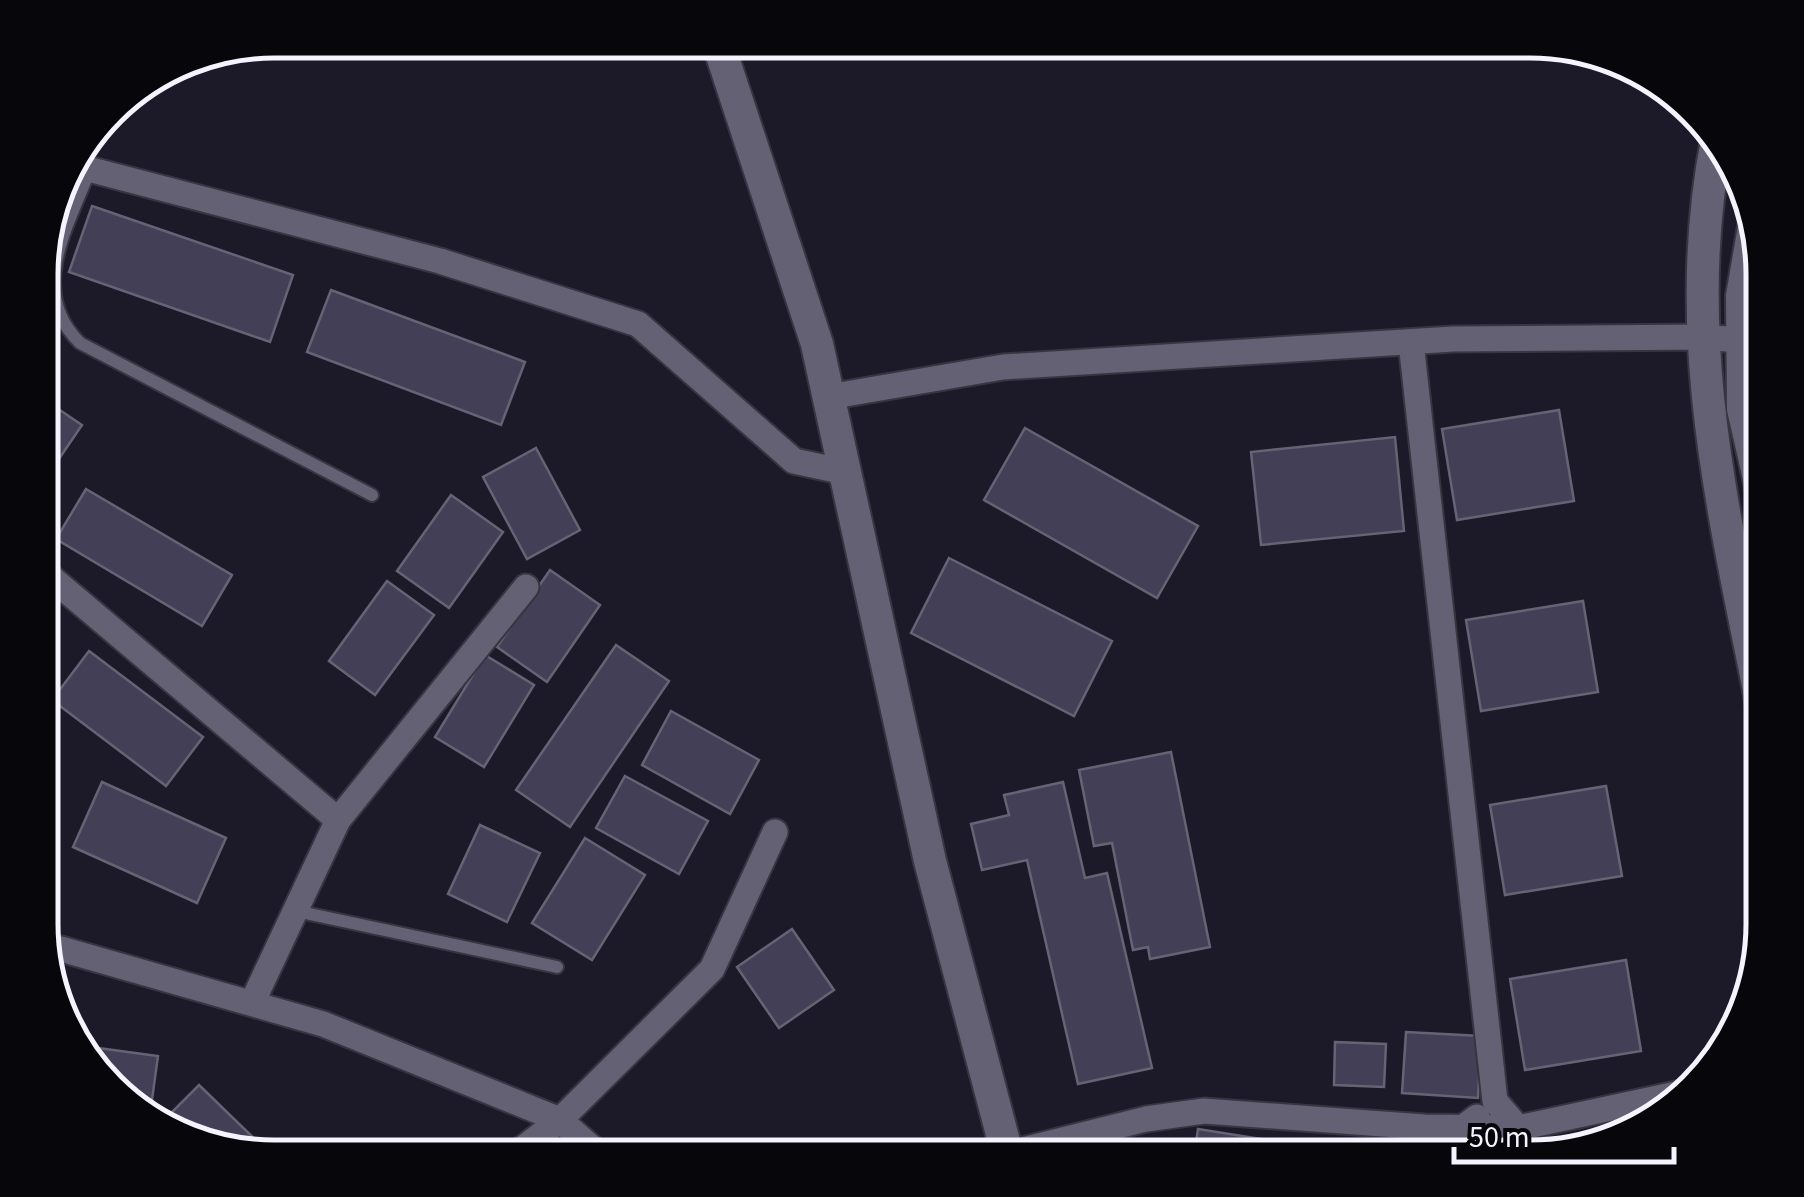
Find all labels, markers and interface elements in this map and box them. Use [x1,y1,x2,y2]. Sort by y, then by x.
scale bar [1454,1102,1674,1164]
text: 50 m [1469,1116,1530,1159]

